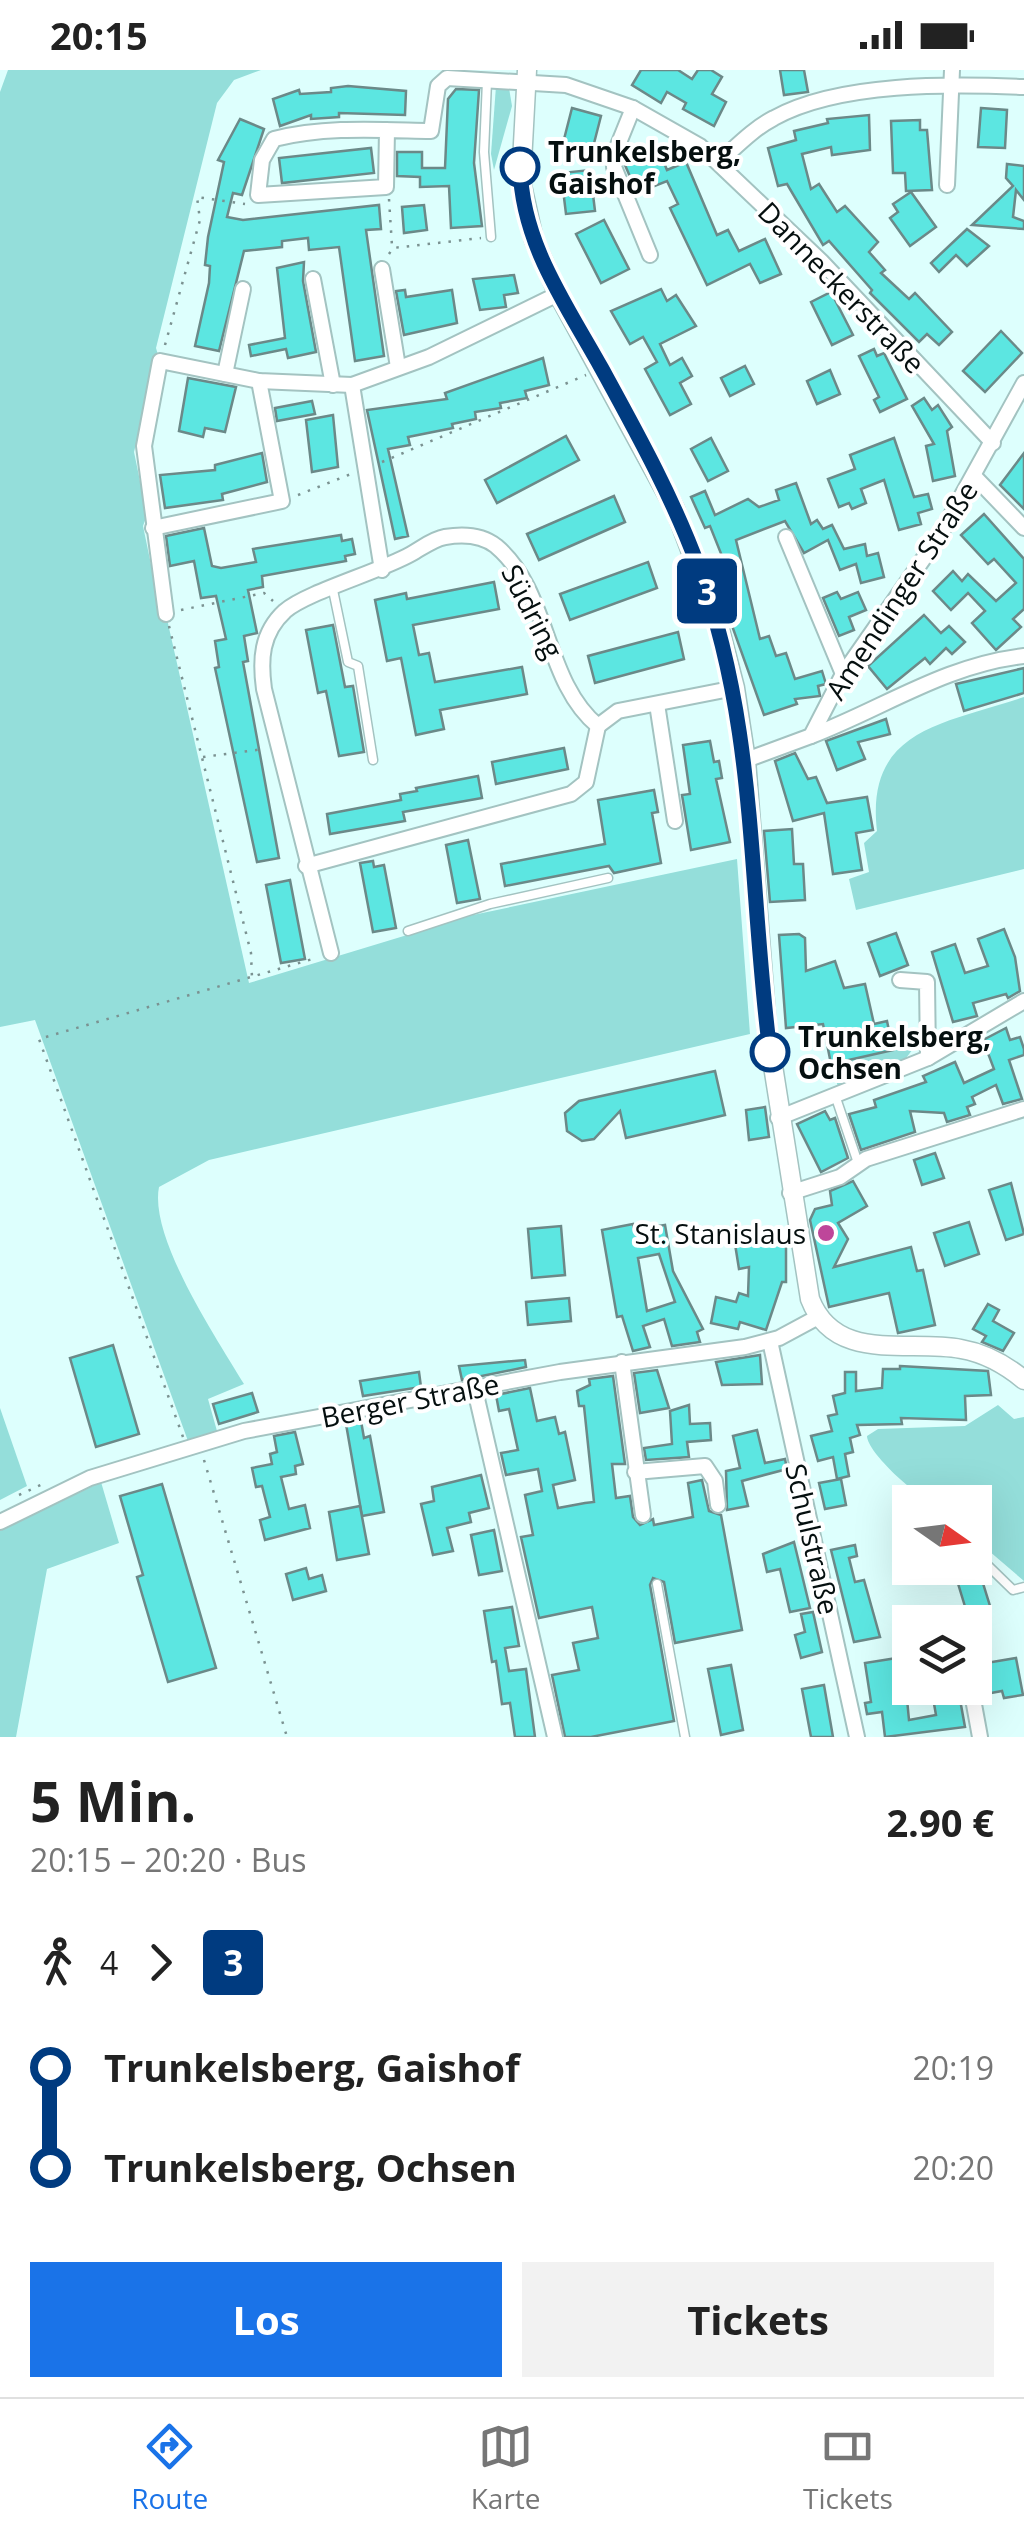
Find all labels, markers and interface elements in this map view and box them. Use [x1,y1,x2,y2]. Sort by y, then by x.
text: 20:15 [50,9,148,61]
place label: Trunkelsberg, Gaishof [548,132,741,202]
marker: Trunkelsberg, Gaishof [501,148,539,186]
street label: Danneckerstraße [750,193,934,381]
street label: Amendinger Straße [816,474,986,706]
street label: Südring [493,558,573,664]
line badge: 3 [674,558,740,624]
text: 3 [697,568,717,615]
place label: Trunkelsberg, Ochsen [798,1017,991,1087]
marker: Trunkelsberg, Ochsen [751,1033,789,1071]
place label: St. Stanislaus [634,1214,806,1252]
marker: St. Stanislaus [815,1222,837,1244]
street label: Berger Straße [318,1364,502,1436]
street label: Schulstraße [777,1460,849,1618]
north arrow [892,1485,992,1585]
map controls [892,1485,992,1705]
button: layers [892,1605,992,1705]
text: 5 Min. [30,1763,196,1838]
text: 2.90 € [886,1796,994,1848]
text: 20:15 – 20:20 · Bus [30,1838,306,1881]
icon: walk [30,1935,85,1990]
icon: forward [133,1935,188,1990]
text: 3 [223,1939,243,1986]
text: 4 [100,1941,118,1984]
text: Trunkelsberg, Gaishof [104,2041,520,2093]
text: 20:19 [912,2046,994,2089]
text: Trunkelsberg, Ochsen [104,2141,517,2193]
text: 20:20 [912,2146,994,2189]
button: Los [30,2262,502,2377]
button: Tickets [522,2262,994,2377]
tab: Route [131,2419,208,2517]
tab: Karte [471,2419,541,2517]
tab: Tickets [803,2419,893,2517]

